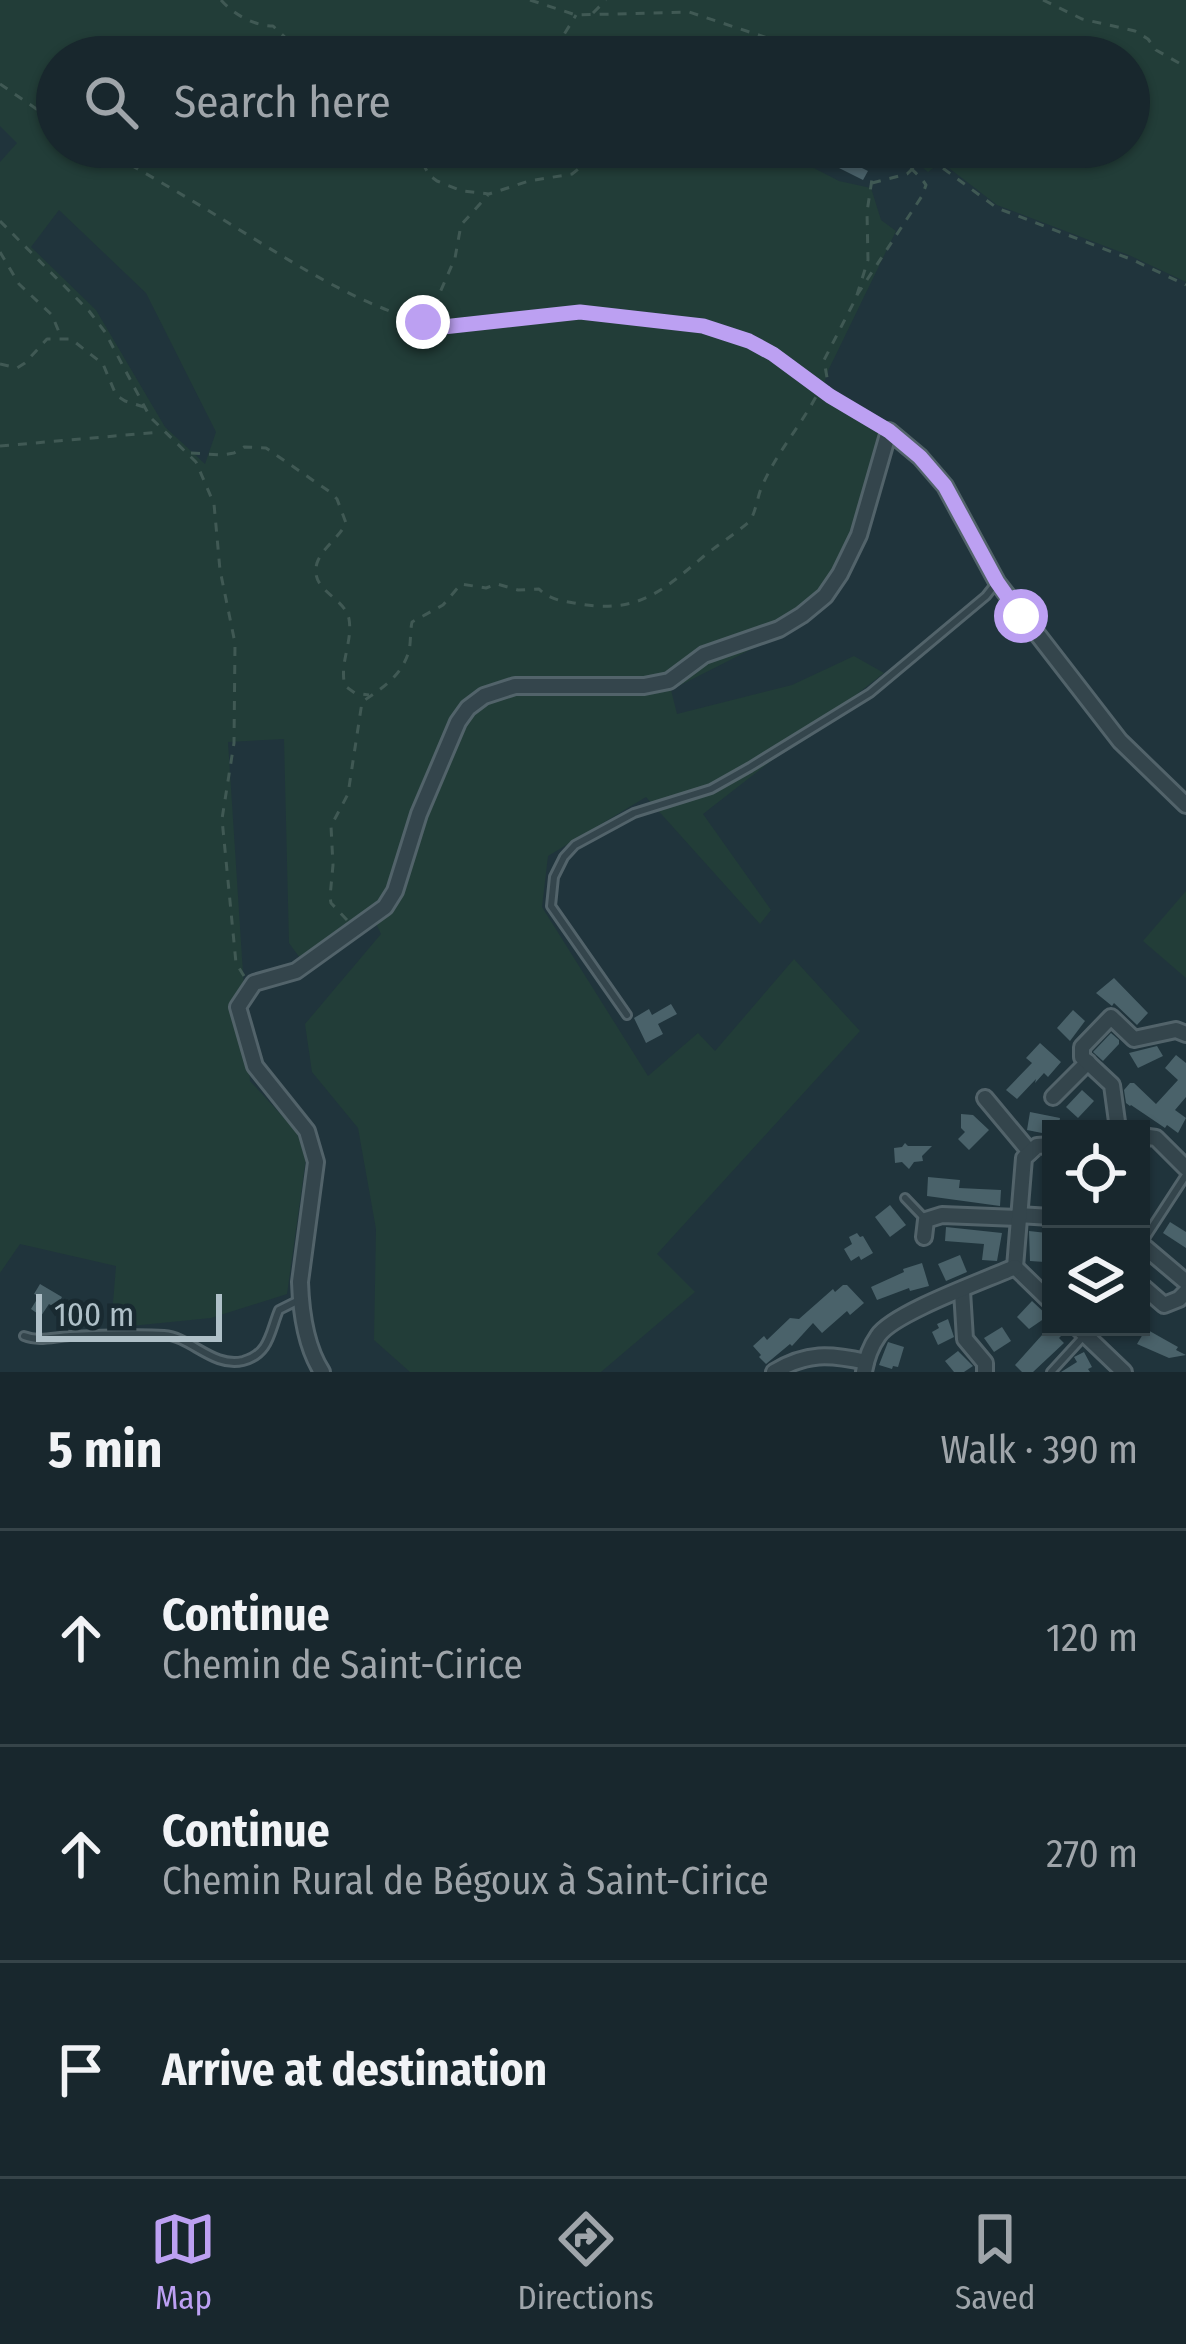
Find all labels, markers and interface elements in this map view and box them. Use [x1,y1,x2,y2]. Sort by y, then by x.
search box [36,36,1150,168]
icon: search [78,69,144,135]
text: Search here [174,75,391,129]
route end [396,295,450,349]
route start [994,589,1048,643]
map controls [1042,1120,1150,1336]
button: locate [1042,1120,1150,1228]
button: layers [1042,1228,1150,1336]
scale bar [36,1288,222,1341]
text: 100 m [54,1295,134,1335]
text: 5 min [48,1419,163,1481]
text: Walk · 390 m [941,1427,1138,1473]
text: Continue [162,1588,330,1642]
icon: ahead [48,1605,114,1671]
text: 120 m [1046,1615,1138,1661]
text: Chemin de Saint-Cirice [162,1642,523,1688]
text: Continue [162,1804,330,1858]
icon: ahead [48,1821,114,1887]
text: 270 m [1046,1831,1138,1877]
text: Chemin Rural de Bégoux à Saint-Cirice [162,1858,769,1904]
icon: arrive [48,2037,114,2103]
text: Arrive at destination [162,2043,547,2097]
tab: Map [150,2206,216,2318]
tab: Directions [517,2206,654,2318]
tab: Saved [955,2206,1035,2318]

